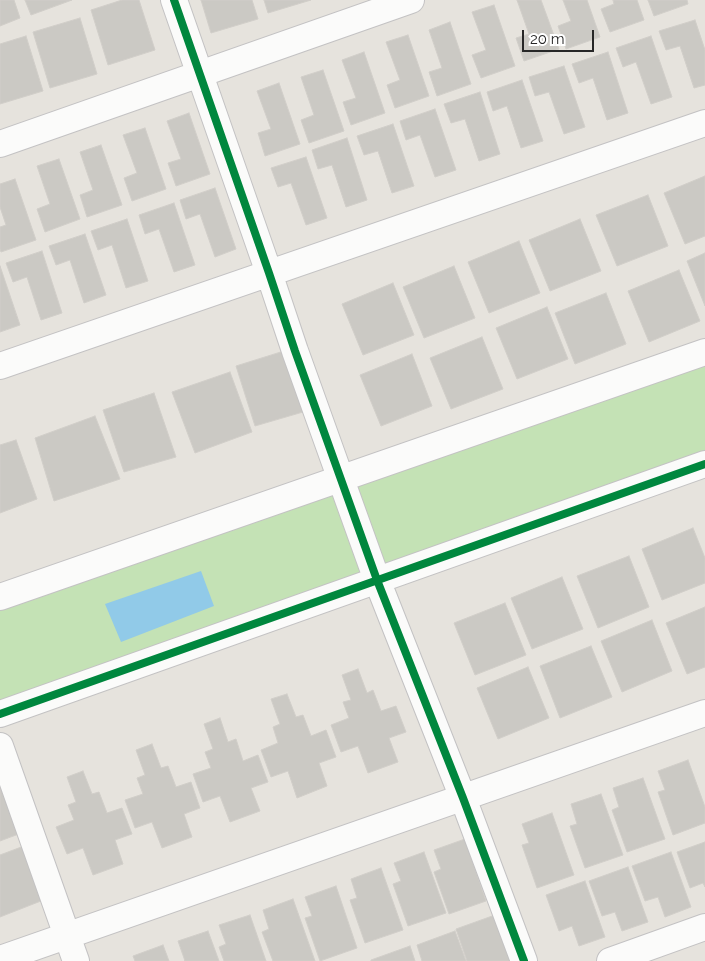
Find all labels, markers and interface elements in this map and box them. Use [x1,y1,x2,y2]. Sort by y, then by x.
scale bar [525,20,598,52]
text: 20 m [530,30,565,48]

